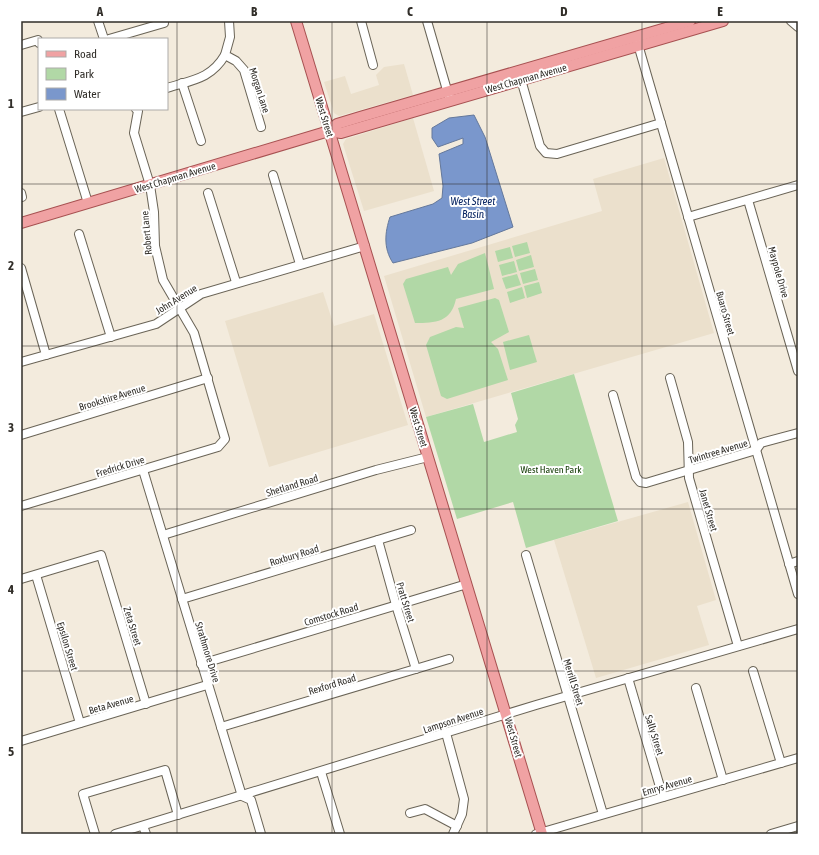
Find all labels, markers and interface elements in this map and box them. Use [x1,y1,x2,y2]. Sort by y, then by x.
text: A [96,4,104,19]
text: B [251,4,258,19]
text: C [407,4,413,19]
text: D [560,4,568,19]
text: E [717,4,723,19]
legend [38,38,168,110]
text: Road [74,47,97,61]
street label: West Chapman Avenue [484,62,568,95]
street label: Morgan Lane [247,66,272,115]
text: Park [74,67,95,81]
text: Water [74,87,101,101]
text: 1 [8,96,14,111]
street label: West Street [313,96,336,139]
street label: West Chapman Avenue [133,160,217,195]
water label: West Street Basin [451,195,496,220]
street label: Robert Lane [139,210,154,255]
street label: Maypole Drive [766,245,791,299]
text: 2 [8,258,14,273]
street label: John Avenue [154,282,199,316]
street label: Buaro Street [714,290,737,336]
street label: Brookshire Avenue [78,382,147,413]
street label: West Street [407,406,430,449]
text: 3 [8,420,14,435]
street label: Twintree Avenue [687,437,749,466]
street label: Fredrick Drive [95,454,146,479]
park label: West Haven Park [520,464,582,475]
street label: Shetland Road [265,472,320,499]
street label: Janet Street [697,488,720,533]
street label: Roxbury Road [268,543,320,568]
street label: Pratt Street [394,581,417,624]
text: 4 [7,582,14,597]
street label: Comstock Road [303,601,360,628]
street label: Zeta Street [121,605,144,647]
street label: Epsilon Street [55,621,80,672]
street label: Strathmore Drive [193,621,222,684]
street label: Merrill Street [561,658,586,707]
street label: Rexford Road [307,672,357,697]
street label: Beta Avenue [88,693,135,716]
street label: Lampson Avenue [422,705,485,735]
street label: Sally Street [643,714,666,757]
street label: West Street [503,716,525,759]
text: 5 [8,744,14,759]
street label: Emrys Avenue [641,773,694,798]

